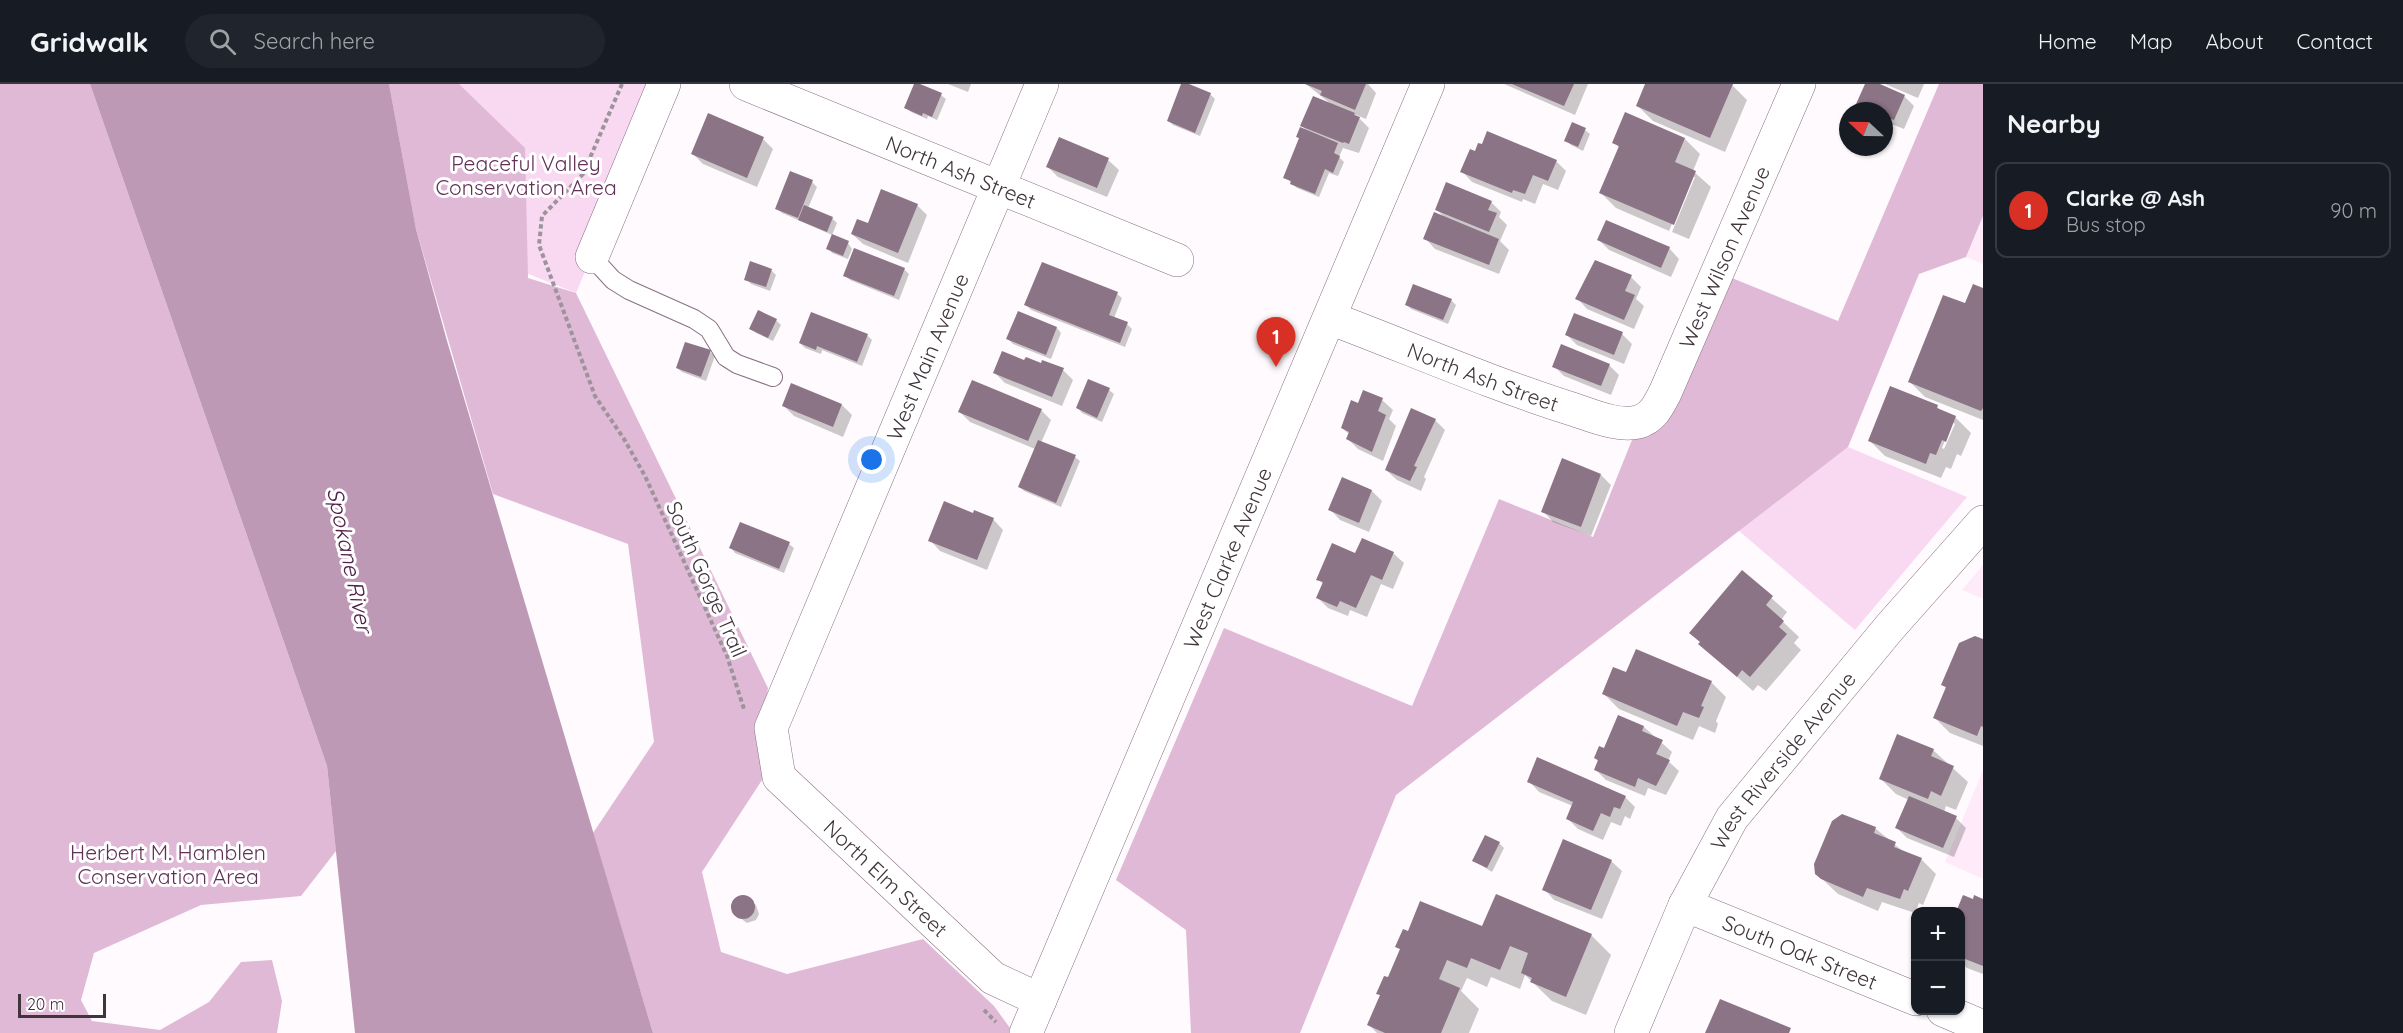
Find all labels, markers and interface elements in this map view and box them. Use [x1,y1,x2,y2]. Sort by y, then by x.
search box [185,14,605,68]
text: Gridwalk [30,24,149,59]
icon: search [206,25,239,58]
text: Search here [254,27,375,55]
text: Home [2038,28,2097,54]
text: Map [2130,28,2173,54]
text: About [2206,28,2264,54]
text: Contact [2297,28,2373,54]
north arrow [1839,102,1893,156]
text: Nearby [2007,107,2101,140]
street label: North Ash Street [882,130,1039,214]
park label: Peaceful Valley Conservation Area [435,150,617,200]
street label: West Wilson Avenue [1673,162,1775,352]
text: Clarke @ Ash [2066,184,2205,212]
text: 1 [2025,198,2032,223]
text: 90 m [2330,198,2377,223]
text: Bus stop [2066,212,2146,237]
street label: West Main Avenue [881,269,974,444]
pin: 1 [1256,318,1296,367]
street label: North Ash Street [1404,337,1562,417]
your location [857,445,886,474]
street label: West Clarke Avenue [1177,463,1277,652]
water label: Spokane River [321,485,380,637]
street label: South Gorge Trail [661,497,753,661]
street label: West Riverside Avenue [1704,666,1861,854]
street label: North Elm Street [819,814,953,942]
park label: Herbert M. Hamblen Conservation Area [70,839,266,889]
map controls [1911,907,1965,1015]
button: + [1911,907,1965,961]
street label: South Oak Street [1719,909,1881,995]
button: − [1911,961,1965,1015]
scale bar [18,991,106,1018]
text: 20 m [27,994,64,1014]

